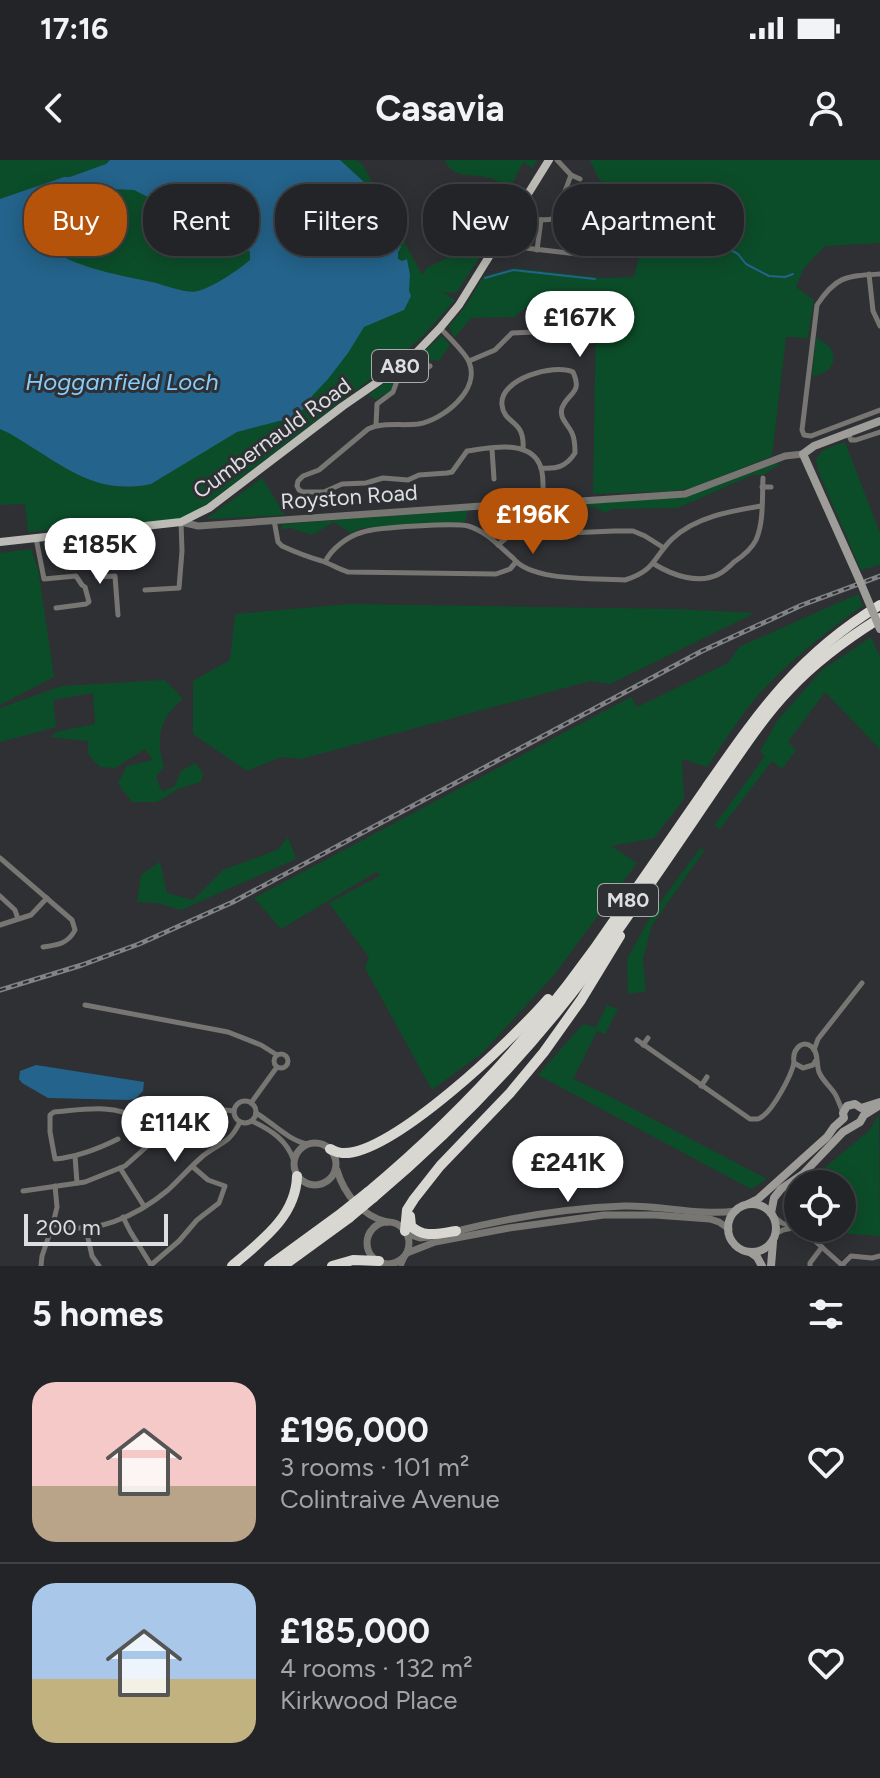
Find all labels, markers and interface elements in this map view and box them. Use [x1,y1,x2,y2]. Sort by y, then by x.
text: 17:16 [40,10,108,47]
icon: back [32,86,76,130]
icon: person [804,86,848,130]
text: Casavia [375,87,505,130]
chip: Buy [24,184,127,256]
chip: Rent [143,184,259,256]
chip: Filters [275,184,407,256]
chip: New [423,184,537,256]
chip: Apartment [553,184,744,256]
pin: £167K [524,291,636,359]
text: £167K [543,301,617,333]
road number: A80 [372,350,428,382]
water label: Hogganfield Loch [25,367,219,396]
street label: Cumbernauld Road [188,372,356,504]
street label: Royston Road [279,479,419,515]
pin: £196K [477,488,589,556]
text: £196K [496,498,570,530]
pin: £185K [44,518,156,586]
text: £185K [63,528,137,560]
road number: M80 [598,884,658,916]
pin: £114K [119,1096,231,1164]
text: £114K [139,1106,211,1138]
pin: £241K [512,1136,624,1204]
text: £241K [530,1146,606,1178]
map controls [784,1170,856,1242]
button: locate [784,1170,856,1242]
scale bar [24,1210,168,1246]
text: 200 m [36,1214,101,1241]
icon: filters [804,1292,848,1336]
text: 5 homes [32,1294,163,1335]
text: £196,000 [280,1410,429,1451]
icon: home [96,1414,192,1510]
icon: heart [804,1440,848,1484]
text: 3 rooms · 101 m² [280,1451,469,1483]
text: Colintraive Avenue [280,1483,500,1515]
text: £185,000 [280,1611,430,1652]
icon: home [96,1615,192,1711]
icon: heart [804,1641,848,1685]
text: 4 rooms · 132 m² [280,1652,473,1684]
text: Kirkwood Place [280,1684,458,1716]

